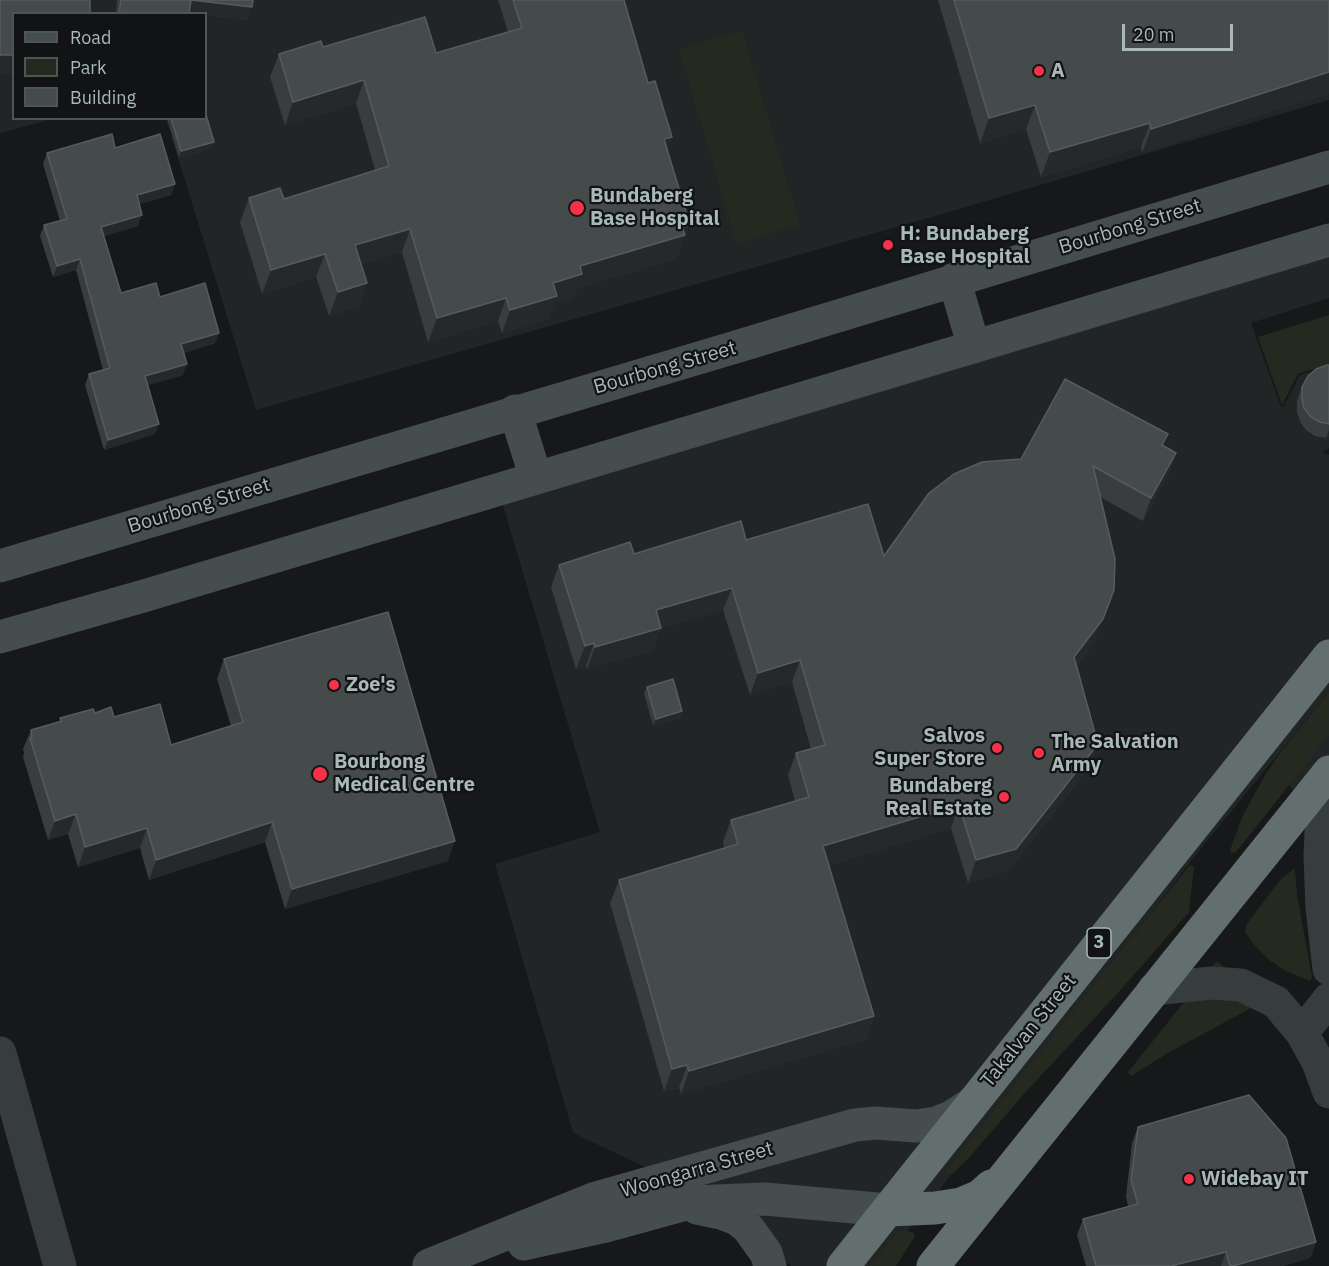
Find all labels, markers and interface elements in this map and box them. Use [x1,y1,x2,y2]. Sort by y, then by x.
legend [12,12,207,120]
scale bar [1125,12,1236,50]
text: 20 m [1133,23,1175,46]
text: Road [70,26,111,49]
text: Park [70,56,106,79]
place label: A [1051,59,1065,83]
marker: A [1032,64,1046,78]
text: Building [70,86,136,109]
place label: Bundaberg Base Hospital [590,184,720,231]
street label: Bourbong Street [1056,194,1204,260]
marker: Bundaberg Base Hospital [568,199,586,217]
place label: H: Bundaberg Base Hospital [900,222,1030,269]
marker: H: Bundaberg Base Hospital [881,238,895,252]
street label: Bourbong Street [591,336,739,400]
street label: Bourbong Street [125,473,273,539]
place label: Zoe's [346,673,396,697]
marker: Zoe's [327,678,341,692]
place label: Salvos Super Store [874,724,985,771]
place label: The Salvation Army [1051,730,1179,777]
marker: Salvos Super Store [990,741,1004,755]
marker: The Salvation Army [1032,746,1046,760]
place label: Bourbong Medical Centre [334,750,475,797]
marker: Bourbong Medical Centre [311,765,329,783]
place label: Bundaberg Real Estate [886,774,992,821]
marker: Bundaberg Real Estate [997,790,1011,804]
road number: 3 [1087,928,1111,958]
street label: Takalvan Street [976,970,1082,1092]
street label: Woongarra Street [618,1137,776,1203]
place label: Widebay IT [1201,1167,1309,1191]
marker: Widebay IT [1182,1172,1196,1186]

